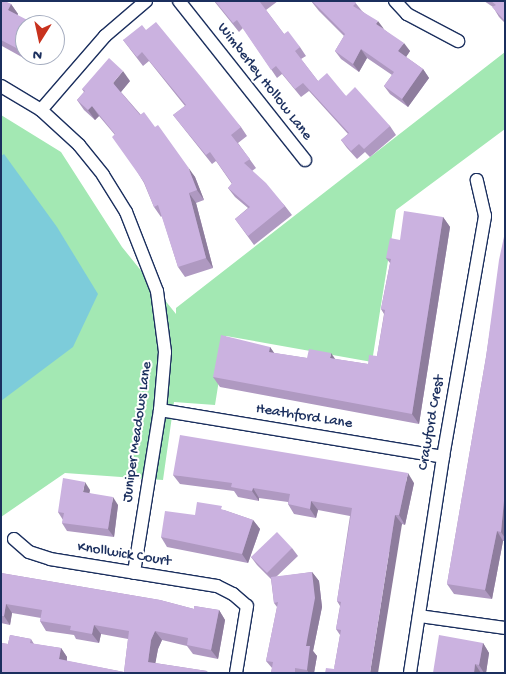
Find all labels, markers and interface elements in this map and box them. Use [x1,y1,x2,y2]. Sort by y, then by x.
north arrow [15,15,65,65]
street label: Wimberley Hollow Lane [213,20,315,144]
text: N [32,45,43,63]
street label: Juniper Meadows Lane [119,361,157,503]
street label: Crawford Crest [415,374,449,472]
street label: Heathford Lane [254,400,354,434]
street label: Knollwick Court [76,539,172,571]

